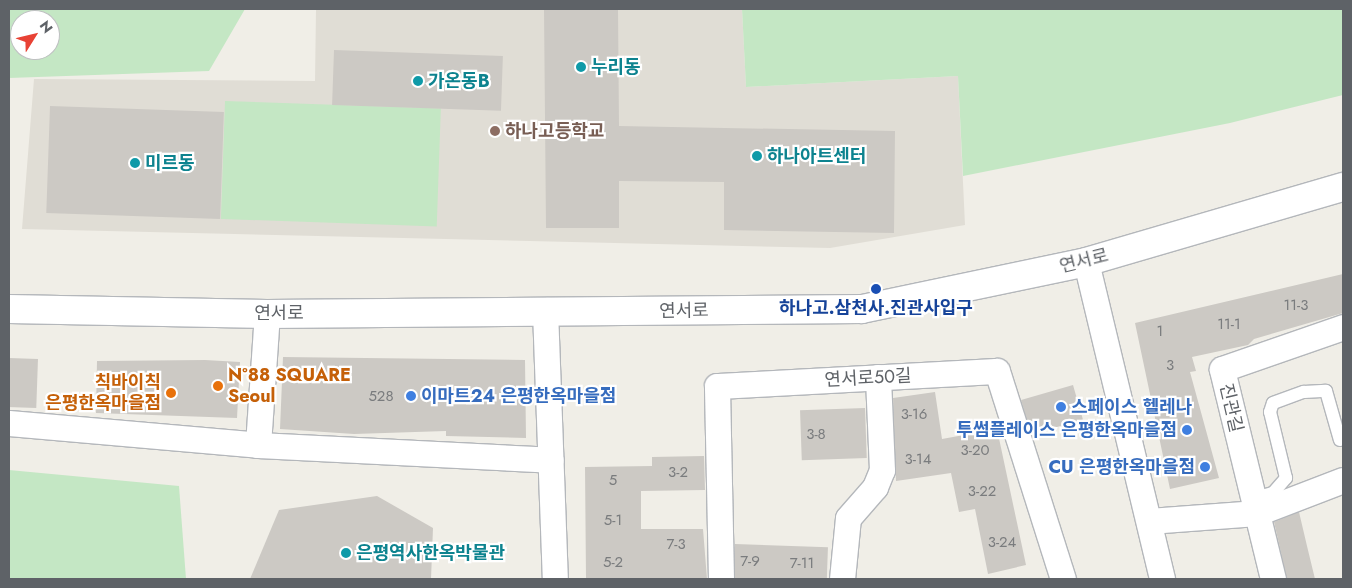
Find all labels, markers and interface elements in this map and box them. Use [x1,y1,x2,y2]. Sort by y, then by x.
north arrow [10,10,60,60]
text: N [35,16,58,37]
place label: 누리동 [591,56,641,78]
marker: 누리동 [575,61,587,73]
place label: 가온동B [428,70,490,92]
marker: 가온동B [412,75,424,87]
place label: 하나고등학교 [505,120,604,142]
marker: 하나고등학교 [489,125,501,137]
place label: 하나아트센터 [767,145,866,167]
marker: 하나아트센터 [751,150,763,162]
place label: 미르동 [145,152,195,174]
marker: 미르동 [129,157,141,169]
street label: 연서로 [1057,245,1111,277]
marker: 하나고.삼천사.진관사입구 [870,283,882,295]
place label: 하나고.삼천사.진관사입구 [779,297,973,319]
house number: 11-3 [1284,297,1308,315]
street label: 연서로 [659,300,709,322]
street label: 연서로 [254,302,304,324]
house number: 11-1 [1217,316,1241,334]
house number: 1 [1157,323,1163,341]
house number: 3 [1166,357,1174,375]
place label: N°88 SQUARE Seoul [228,365,351,408]
street label: 연서로50길 [824,365,912,391]
place label: 칙바이칙 은평한옥마을점 [45,372,161,414]
marker: N°88 SQUARE Seoul [212,380,224,392]
street label: 진관길 [1215,381,1247,435]
place label: 이마트24 은평한옥마을점 [421,385,616,407]
marker: 칙바이칙 은평한옥마을점 [165,387,177,399]
house number: 528 [368,388,394,406]
marker: 이마트24 은평한옥마을점 [405,390,417,402]
place label: 스페이스 헬레나 [1071,396,1192,418]
marker: 스페이스 헬레나 [1055,401,1067,413]
house number: 3-16 [901,406,927,424]
place label: 투썸플레이스 은평한옥마을점 [956,419,1177,441]
marker: 투썸플레이스 은평한옥마을점 [1181,424,1193,436]
house number: 3-8 [806,426,826,444]
house number: 3-20 [961,442,989,460]
house number: 3-14 [905,451,931,469]
place label: CU 은평한옥마을점 [1048,456,1195,478]
marker: CU 은평한옥마을점 [1199,461,1211,473]
house number: 3-2 [668,464,688,482]
house number: 5 [609,472,617,490]
house number: 3-22 [968,483,996,501]
house number: 5-1 [604,512,622,530]
house number: 3-24 [988,534,1016,552]
house number: 7-3 [666,536,686,554]
place label: 은평역사한옥박물관 [356,542,505,564]
marker: 은평역사한옥박물관 [340,547,352,559]
house number: 7-9 [740,553,760,571]
house number: 5-2 [603,554,623,572]
house number: 7-11 [790,555,814,573]

